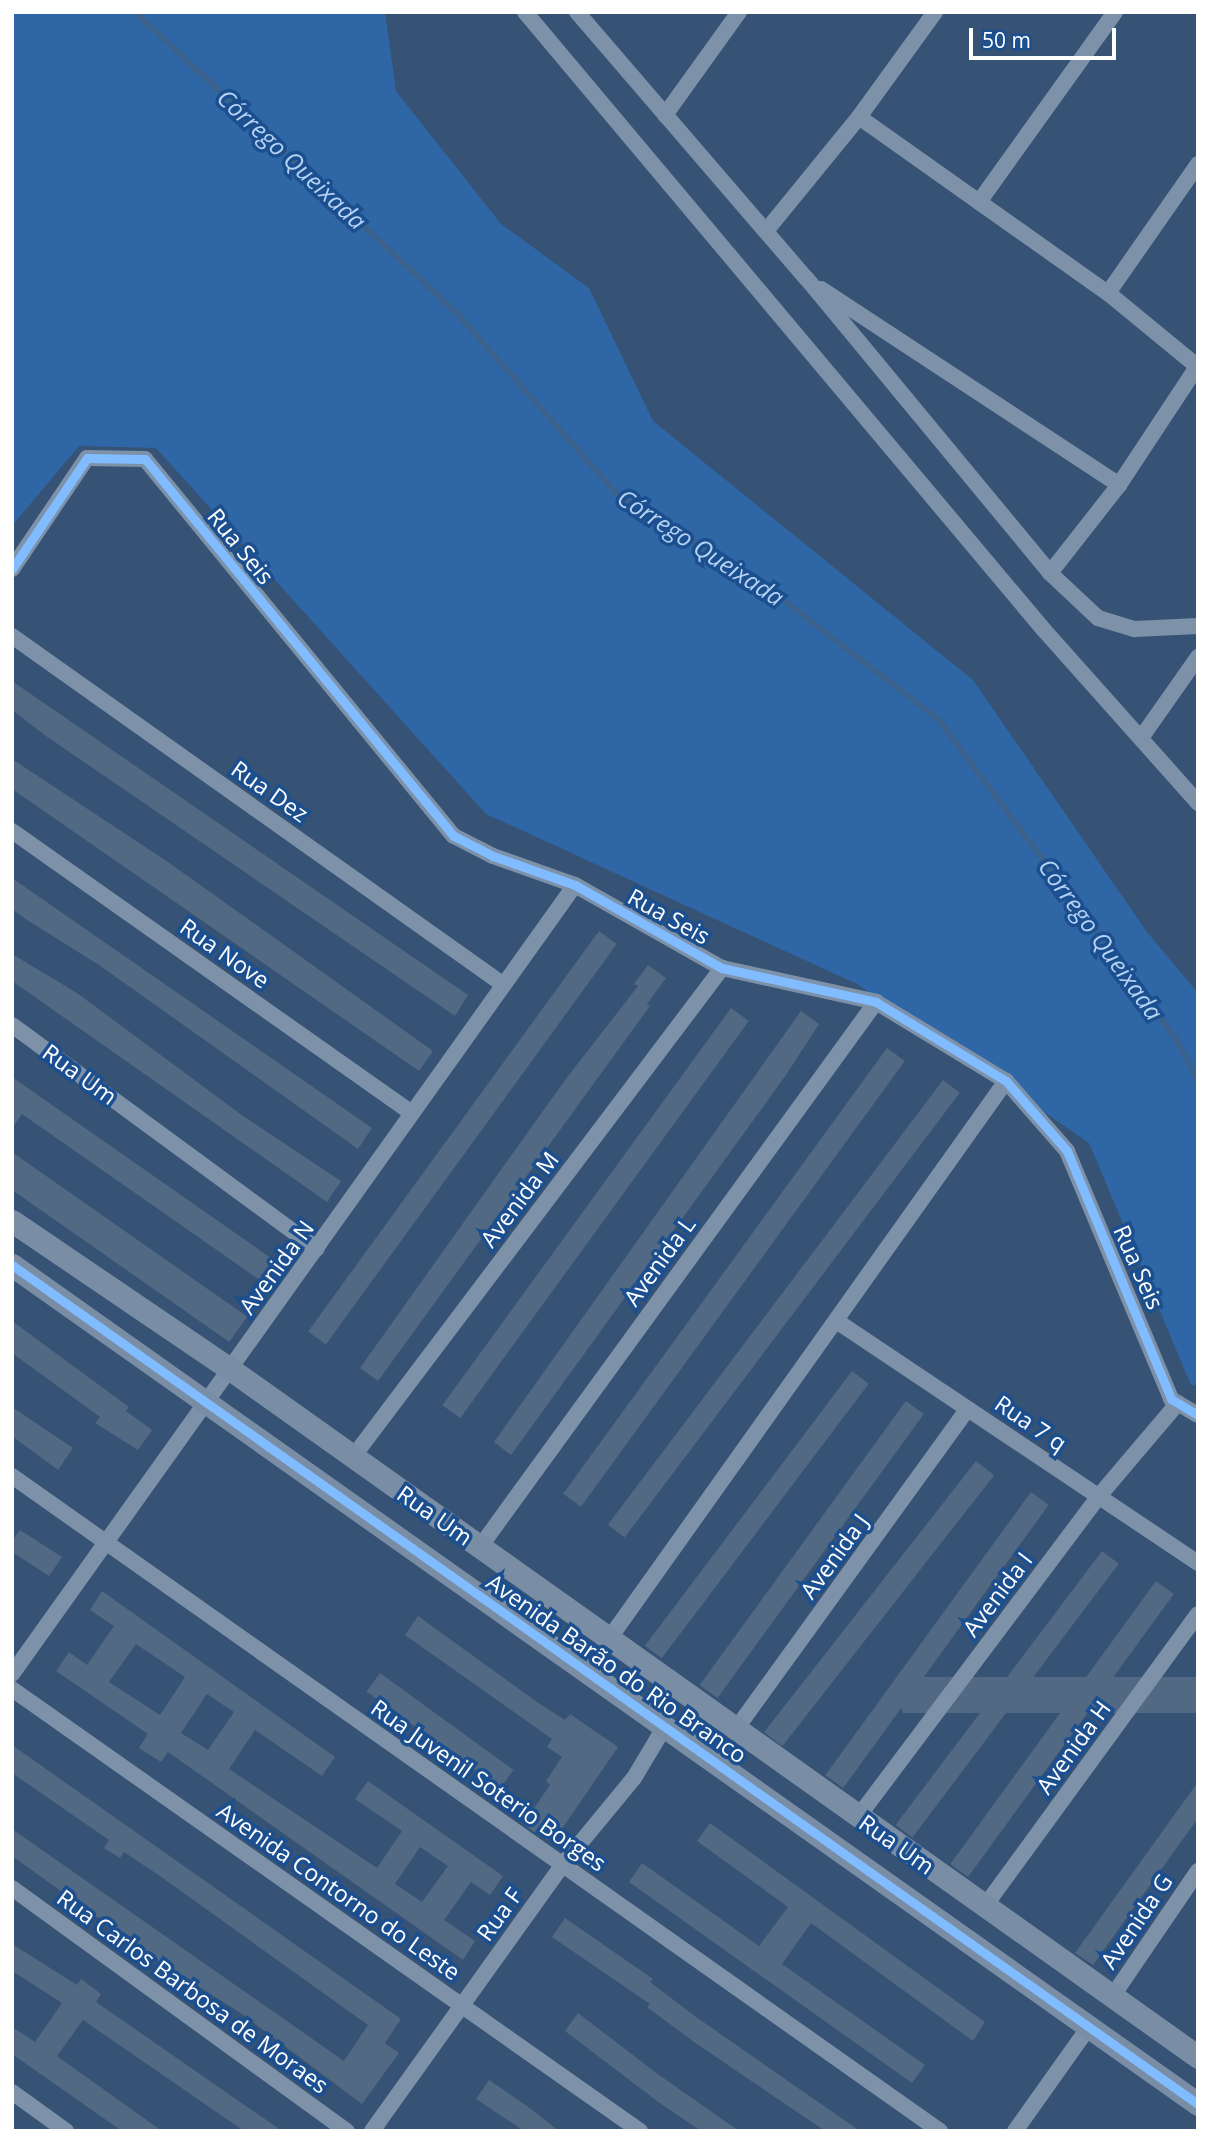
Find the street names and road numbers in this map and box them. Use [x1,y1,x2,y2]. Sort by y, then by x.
street label: Rua Seis [202,503,280,589]
street label: Rua Dez [226,755,314,827]
street label: Rua Seis [623,882,715,950]
street label: Rua Nove [175,912,275,994]
street label: Rua Um [37,1038,123,1110]
street label: Avenida M [474,1146,564,1252]
street label: Avenida L [617,1211,701,1311]
street label: Avenida N [233,1215,319,1319]
street label: Rua Seis [1108,1221,1170,1313]
street label: Rua 7 q [990,1389,1072,1457]
street label: Rua Um [392,1479,478,1551]
street label: Avenida J [794,1508,874,1604]
street label: Avenida I [956,1547,1038,1641]
street label: Avenida Barão do Rio Branco [482,1568,752,1768]
street label: Rua Juvenil Soterio Borges [366,1693,612,1877]
street label: Avenida H [1030,1695,1116,1799]
street label: Avenida Contorno do Leste [212,1796,466,1986]
street label: Rua Um [854,1808,940,1880]
street label: Avenida G [1094,1868,1178,1974]
street label: Rua F [471,1882,527,1946]
street label: Rua Carlos Barbosa de Moraes [52,1883,334,2099]

